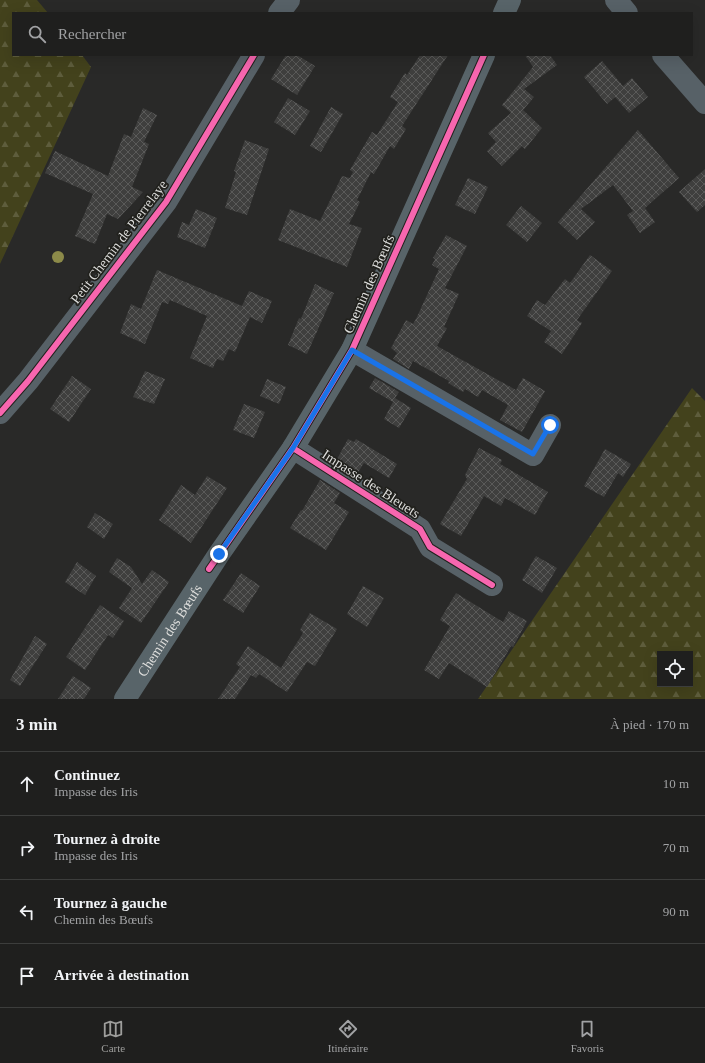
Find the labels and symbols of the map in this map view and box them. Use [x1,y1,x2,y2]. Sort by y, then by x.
street label: Petit Chemin de Pierrelaye [68,177,170,307]
street label: Chemin des Bœufs [340,232,398,336]
route start [541,416,559,434]
street label: Impasse des Bleuets [319,447,423,521]
route end [210,545,228,563]
street label: Chemin des Bœufs [134,581,205,679]

